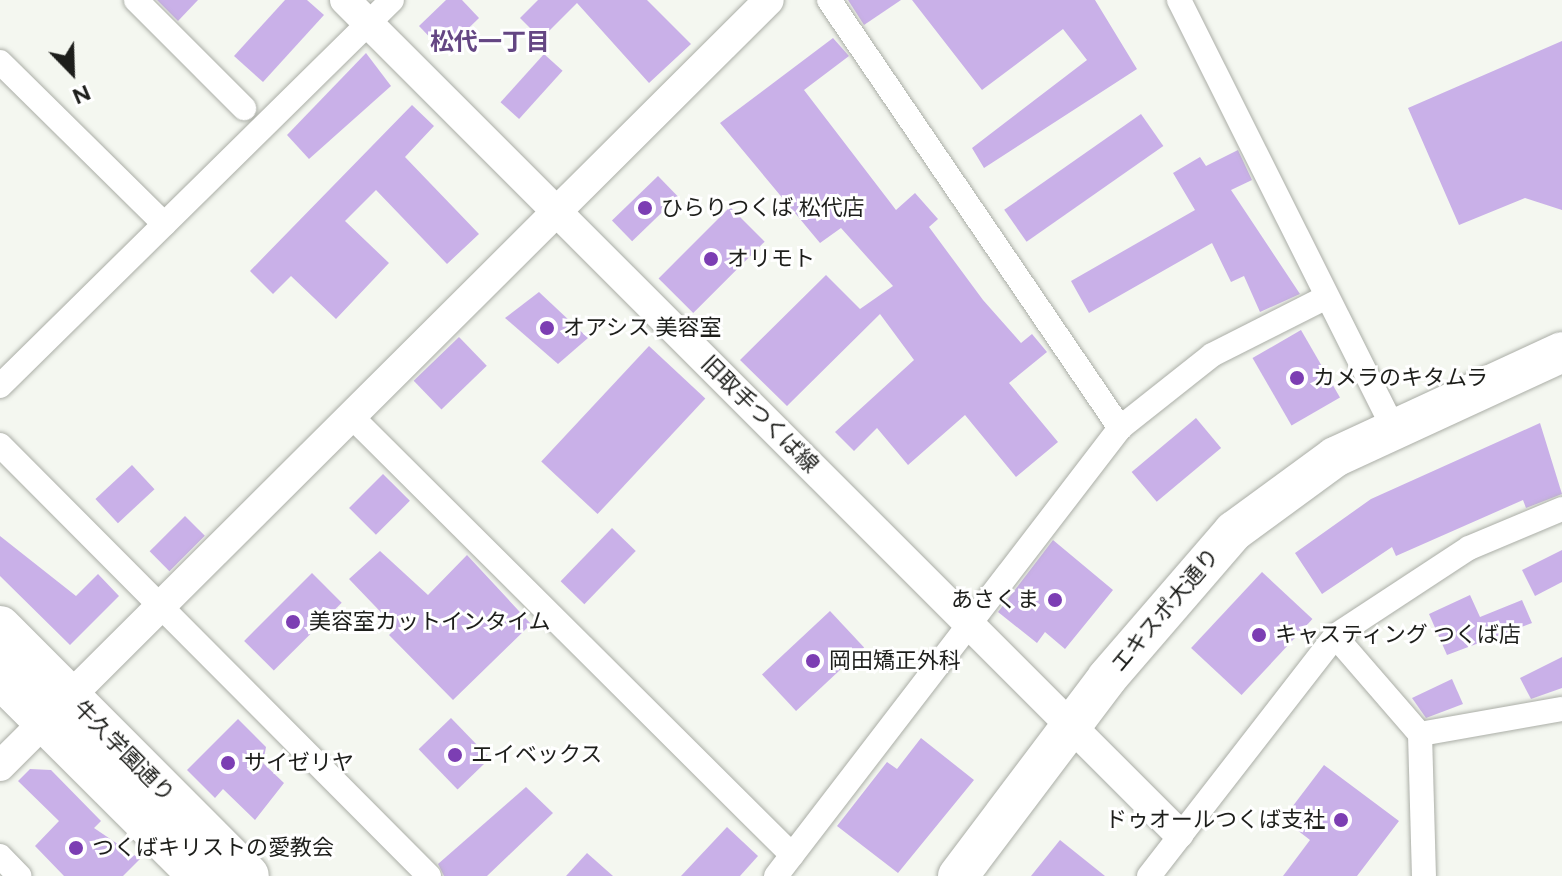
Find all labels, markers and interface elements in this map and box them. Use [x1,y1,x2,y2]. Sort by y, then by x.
district label: 松代一丁目 [430,28,550,56]
north arrow [32,32,112,112]
text: N [68,79,95,110]
place label: ひらりつくば 松代店 [661,195,864,221]
marker: ひらりつくば 松代店 [636,199,654,217]
place label: オリモト [727,246,815,272]
marker: オリモト [702,250,720,268]
place label: オアシス 美容室 [563,315,722,341]
marker: オアシス 美容室 [538,319,556,337]
street label: 旧取手つくば線 [696,350,824,478]
place label: カメラのキタムラ [1313,365,1489,391]
marker: カメラのキタムラ [1288,369,1306,387]
street label: エキスポ大通り [1105,543,1225,677]
place label: あさくま [951,587,1039,613]
marker: あさくま [1046,591,1064,609]
place label: 美容室カットインタイム [309,609,551,635]
marker: 美容室カットインタイム [284,613,302,631]
place label: キャスティング つくば店 [1275,622,1522,648]
marker: キャスティング つくば店 [1250,626,1268,644]
place label: 岡田矯正外科 [829,648,961,674]
marker: 岡田矯正外科 [804,652,822,670]
street label: 牛久学園通り [68,695,180,807]
place label: エイベックス [471,742,603,768]
marker: エイベックス [446,746,464,764]
place label: サイゼリヤ [244,750,354,776]
marker: サイゼリヤ [219,754,237,772]
place label: ドゥオールつくば支社 [1105,807,1325,833]
marker: ドゥオールつくば支社 [1332,811,1350,829]
place label: つくばキリストの愛教会 [92,835,334,861]
marker: つくばキリストの愛教会 [67,839,85,857]

